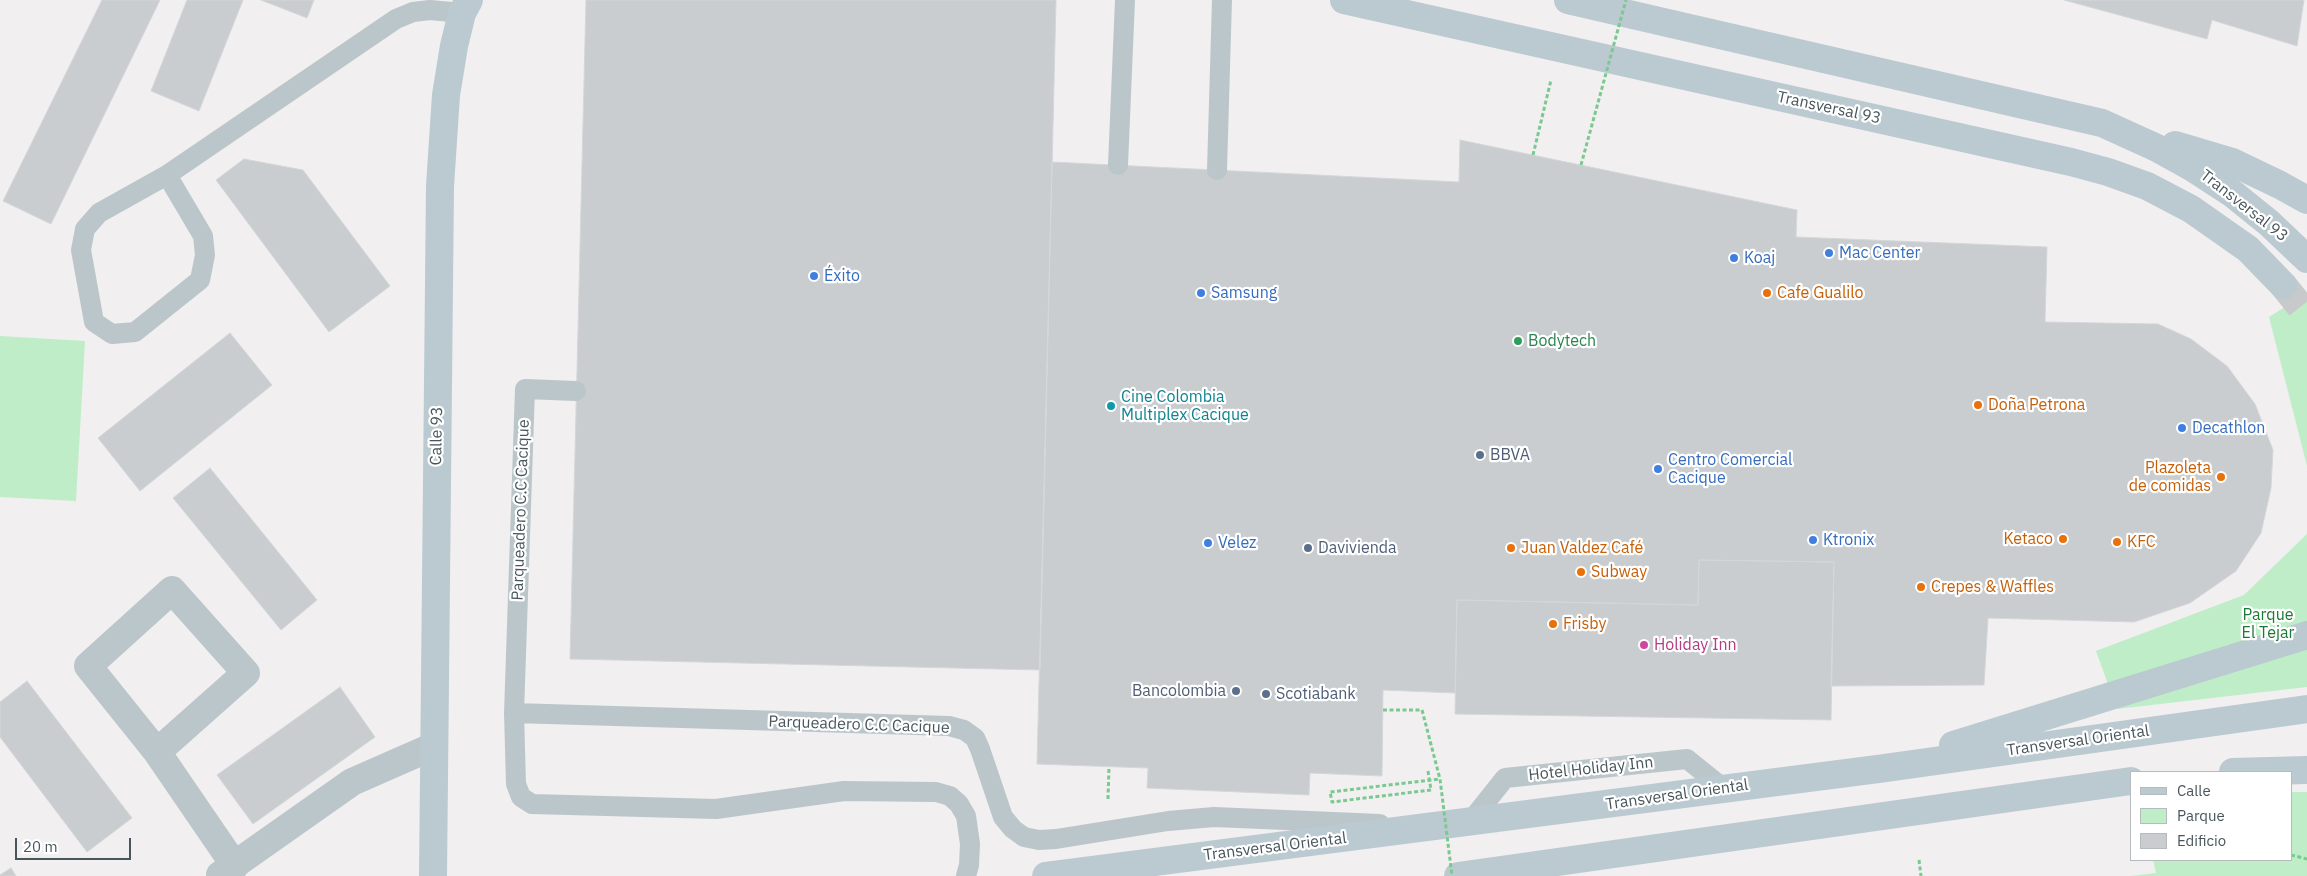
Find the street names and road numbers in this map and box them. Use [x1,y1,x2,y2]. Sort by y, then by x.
street label: Transversal 93 [1775,88,1883,128]
street label: Transversal 93 [2197,166,2291,246]
street label: Calle 93 [427,406,447,466]
street label: Parqueadero C.C Cacique [508,419,534,601]
street label: Parqueadero C.C Cacique [768,712,950,738]
street label: Transversal Oriental [2005,721,2151,761]
street label: Hotel Holiday Inn [1528,753,1654,785]
street label: Transversal Oriental [1604,775,1750,815]
street label: Transversal Oriental [1202,829,1348,865]

